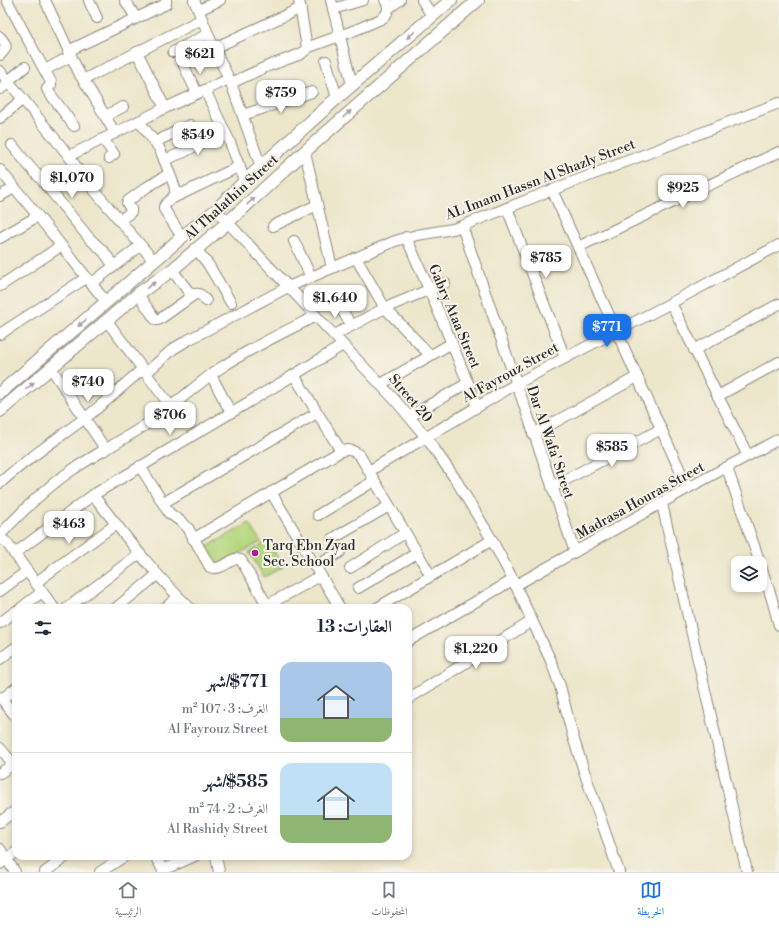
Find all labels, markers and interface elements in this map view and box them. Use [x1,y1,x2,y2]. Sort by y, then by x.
one-way arrow [406,30,416,39]
pin: $621 [176,41,224,75]
text: $621 [185,46,215,62]
pin: $759 [257,80,305,114]
text: $759 [265,85,297,101]
one-way arrow [342,110,352,119]
pin: $549 [174,122,222,156]
text: $549 [182,127,214,143]
street label: AL Imam Hassn Al Shazly Street [442,135,638,225]
street label: Al Thalathin Street [180,151,282,245]
pin: $1,070 [39,165,105,199]
text: $1,070 [50,170,94,186]
pin: $925 [659,175,707,209]
text: $925 [667,180,699,196]
one-way arrow [245,197,256,206]
pin: $785 [522,245,570,279]
text: $785 [530,250,562,266]
street label: Gabry Ataa Street [424,262,484,371]
one-way arrow [146,281,156,289]
pin: $1,640 [302,285,368,319]
text: $1,640 [313,290,357,306]
pin: $771 [583,314,631,348]
one-way arrow [76,319,87,328]
text: $771 [592,319,622,335]
street label: Al Fayrouz Street [458,339,562,407]
pin: $740 [64,369,112,403]
street label: Street 20 [384,371,436,427]
text: $740 [72,374,104,390]
one-way arrow [24,381,35,390]
street label: Dar Al Wafa' Street [522,383,578,501]
pin: $706 [146,402,194,436]
text: $706 [154,407,186,423]
pin: $585 [588,434,636,468]
text: $585 [596,439,628,455]
street label: Madrasa Houras Street [573,458,708,544]
pin: $463 [45,511,93,545]
text: $463 [53,516,85,532]
place label: Tarq Ebn Zyad Sec. School [263,537,355,571]
marker: Tarq Ebn Zyad Sec. School [250,548,260,558]
map controls [731,556,767,592]
button: layers [731,556,767,592]
text: العقارات: 13 [317,616,392,638]
icon: filters [32,617,54,639]
pin: $1,220 [443,636,509,670]
text: $1,220 [454,641,498,657]
text: $771/شهر [207,671,268,693]
icon: home [312,678,360,726]
text: الغرف: 3 · 107 m² [182,701,268,717]
text: Al Fayrouz Street [168,721,268,737]
text: $585/شهر [203,771,268,793]
icon: home [312,779,360,827]
text: الغرف: 2 · 74 m² [188,801,268,817]
text: Al Rashidy Street [167,821,268,837]
tab: الرئيسية [115,879,141,922]
tab: المحفوظات [371,879,407,922]
tab: الخريطة [637,879,664,922]

